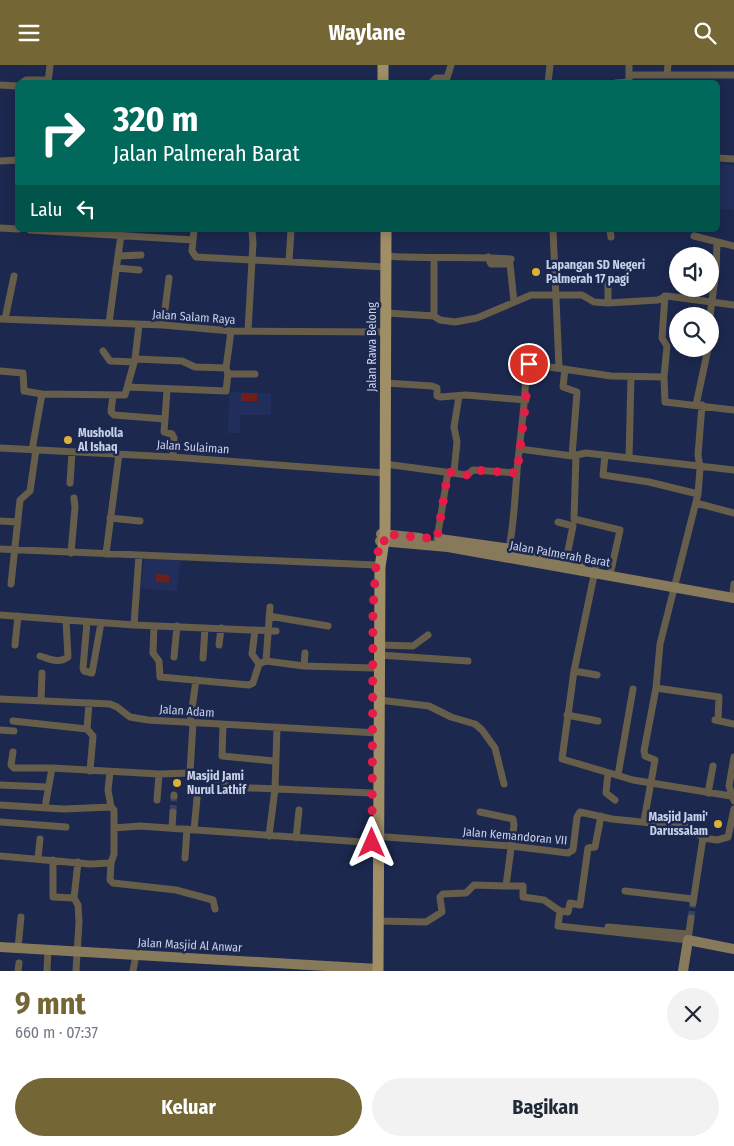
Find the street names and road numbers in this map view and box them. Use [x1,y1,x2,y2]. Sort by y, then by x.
street label: Jalan Rawa Belong [365,302,379,392]
street label: Jalan Salam Raya [152,307,236,327]
street label: Jalan Sulaiman [156,437,230,457]
street label: Jalan Palmerah Barat [509,538,611,570]
street label: Jalan Adam [159,702,215,720]
street label: Jalan Kemandoran VII [462,824,568,848]
street label: Jalan Masjid Al Anwar [137,935,243,955]

